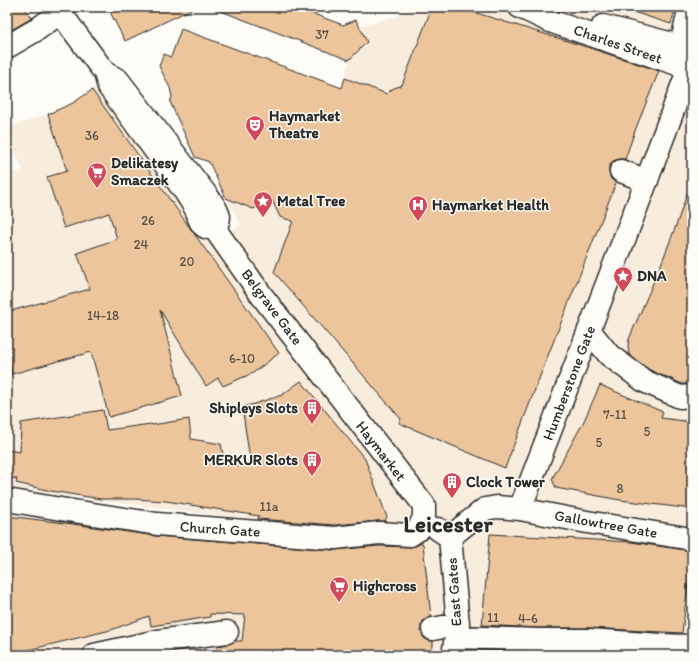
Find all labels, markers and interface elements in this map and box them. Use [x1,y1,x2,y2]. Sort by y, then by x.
street label: Charles Street [571,20,665,68]
house number: 37 [315,27,329,42]
place label: Haymarket Theatre [268,107,340,142]
theatre icon: Haymarket Theatre [244,114,266,142]
house number: 36 [85,128,99,143]
place label: Delikatesy Smaczek [111,154,179,189]
supermarket icon: Delikatesy Smaczek [86,161,108,189]
place icon: Metal Tree [252,190,274,218]
place label: Metal Tree [277,192,345,210]
hospital icon: Haymarket Health [407,194,429,222]
place label: Haymarket Health [432,196,549,215]
house number: 26 [141,213,155,228]
house number: 24 [134,237,149,252]
house number: 20 [180,254,194,269]
street label: Belgrave Gate [238,265,306,349]
place icon: DNA [612,265,634,293]
place label: DNA [637,267,667,285]
house number: 14-18 [87,308,119,323]
street label: Humberstone Gate [539,323,599,443]
house number: 6-10 [229,351,255,366]
building icon: Shipleys Slots [301,397,323,425]
place label: Shipleys Slots [209,399,298,418]
house number: 7-11 [603,407,627,422]
street label: Haymarket [352,417,410,485]
house number: 5 [644,424,651,439]
house number: 5 [596,435,603,450]
building icon: MERKUR Slots [301,449,323,477]
place label: MERKUR Slots [204,451,298,469]
building icon: Clock Tower [441,471,463,499]
place label: Clock Tower [466,473,545,491]
house number: 8 [616,481,624,496]
house number: 11a [260,499,279,514]
street label: Gallowtree Gate [553,506,659,542]
district label: Leicester [403,510,494,538]
street label: Church Gate [179,517,261,541]
street label: East Gates [443,557,465,627]
supermarket icon: Highcross [328,575,350,603]
place label: Highcross [353,577,417,596]
house number: 11 [487,610,499,625]
house number: 4-6 [518,611,538,626]

